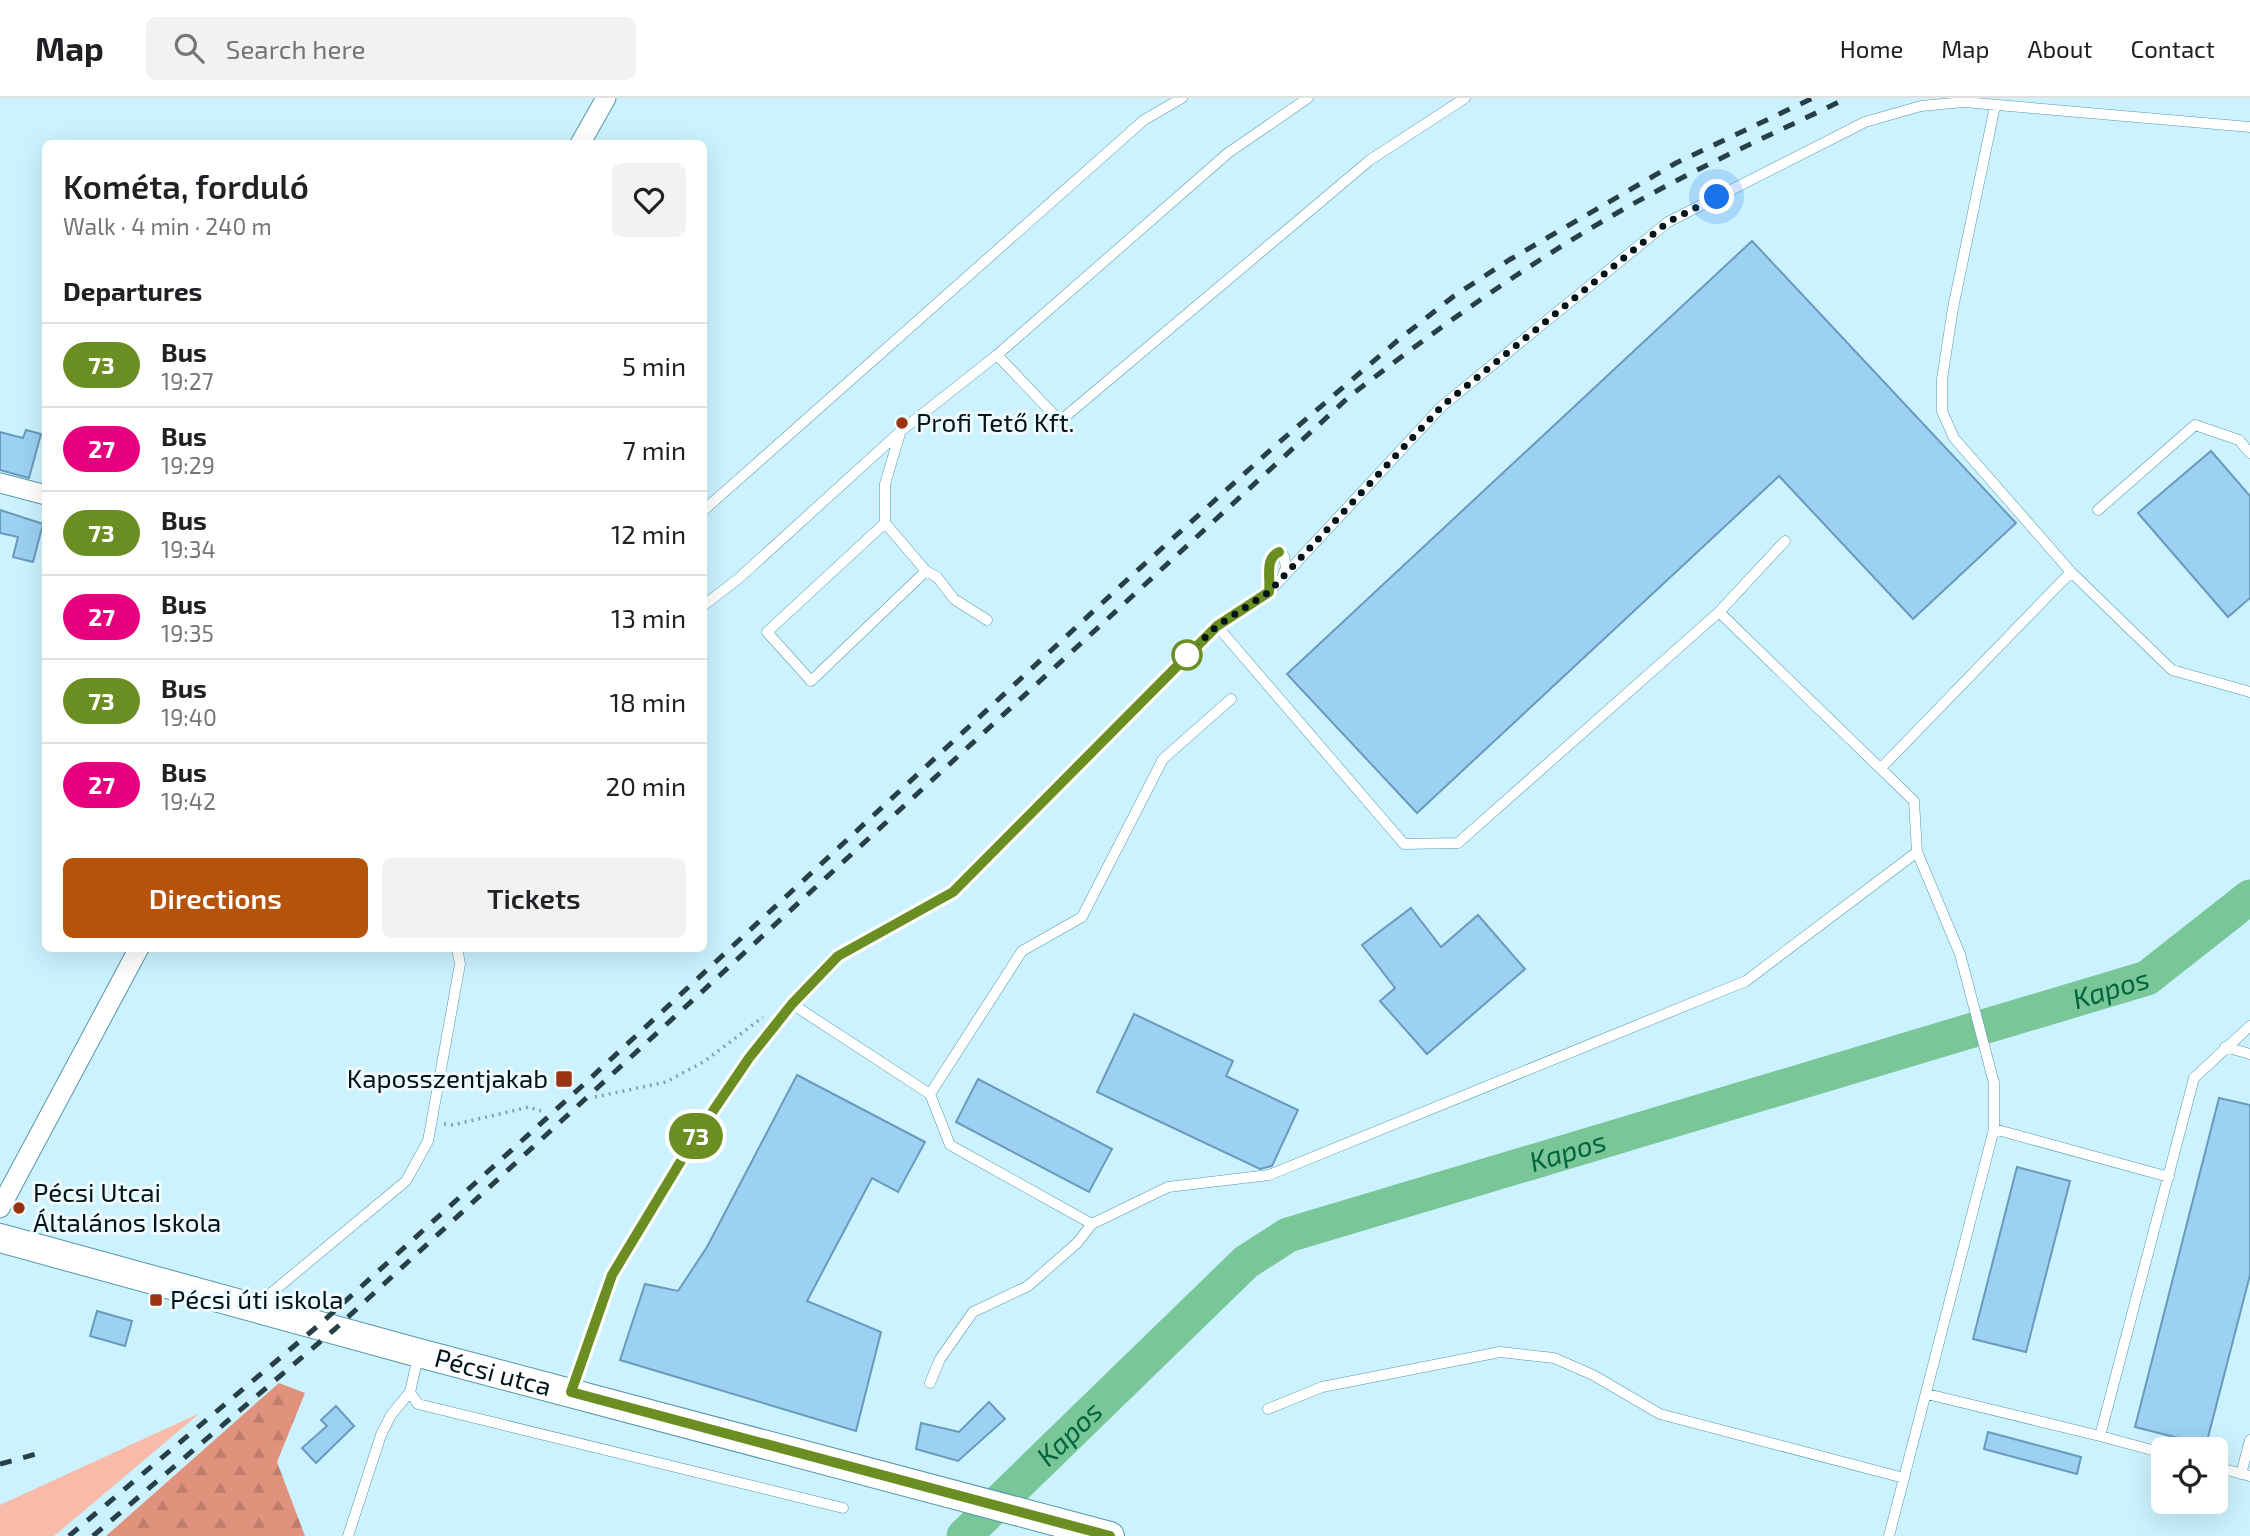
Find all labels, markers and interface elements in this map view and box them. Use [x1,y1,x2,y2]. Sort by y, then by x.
search box [146,17,636,80]
text: Map [35,28,104,68]
icon: search [170,29,208,67]
text: Search here [226,33,365,64]
text: Home [1840,34,1903,63]
text: Map [1941,34,1989,63]
text: About [2027,34,2093,63]
text: Contact [2131,34,2215,63]
button: heart [612,163,686,237]
text: Kométa, forduló [63,166,309,206]
your location [1699,179,1734,214]
text: Walk · 4 min · 240 m [63,212,272,240]
text: Departures [63,275,202,306]
text: Bus [161,336,207,367]
text: 73 [88,350,115,379]
text: 5 min [622,350,686,381]
text: 19:27 [161,367,213,395]
place label: Profi Tető Kft. [916,406,1075,437]
marker: Profi Tető Kft. [894,415,910,431]
text: Bus [161,420,207,451]
text: 27 [88,434,115,463]
text: 7 min [623,434,686,465]
text: 19:29 [161,451,215,479]
text: Bus [161,504,207,535]
text: 73 [88,518,115,547]
text: 12 min [611,518,686,549]
text: 19:34 [161,535,216,563]
text: Bus [161,588,207,619]
text: 27 [88,602,115,631]
text: 13 min [611,602,686,633]
text: 19:35 [161,619,214,647]
unlabelled marker [1172,640,1202,670]
text: Bus [161,672,207,703]
text: 73 [88,686,115,715]
text: 18 min [610,686,686,717]
text: 19:40 [161,703,217,731]
text: Bus [161,756,207,787]
text: 27 [88,770,115,799]
text: 20 min [606,770,686,801]
text: 19:42 [161,787,216,815]
button: Directions [63,858,368,938]
button: Tickets [382,858,686,938]
water label: Kapos [2068,960,2153,1015]
place label: Kaposszentjakab [347,1062,548,1093]
marker: Kaposszentjakab [554,1069,574,1089]
line badge: 73 [664,1113,728,1159]
text: 73 [683,1121,709,1150]
water label: Kapos [1525,1123,1610,1178]
place label: Pécsi Utcai Általános Iskola [33,1176,221,1237]
marker: Pécsi Utcai Általános Iskola [11,1200,27,1216]
place label: Pécsi úti iskola [170,1283,344,1314]
marker: Pécsi úti iskola [148,1292,164,1308]
street label: Pécsi utca [432,1341,555,1401]
water label: Kapos [1029,1393,1109,1472]
map controls [2151,1437,2228,1514]
button: locate [2151,1437,2228,1514]

